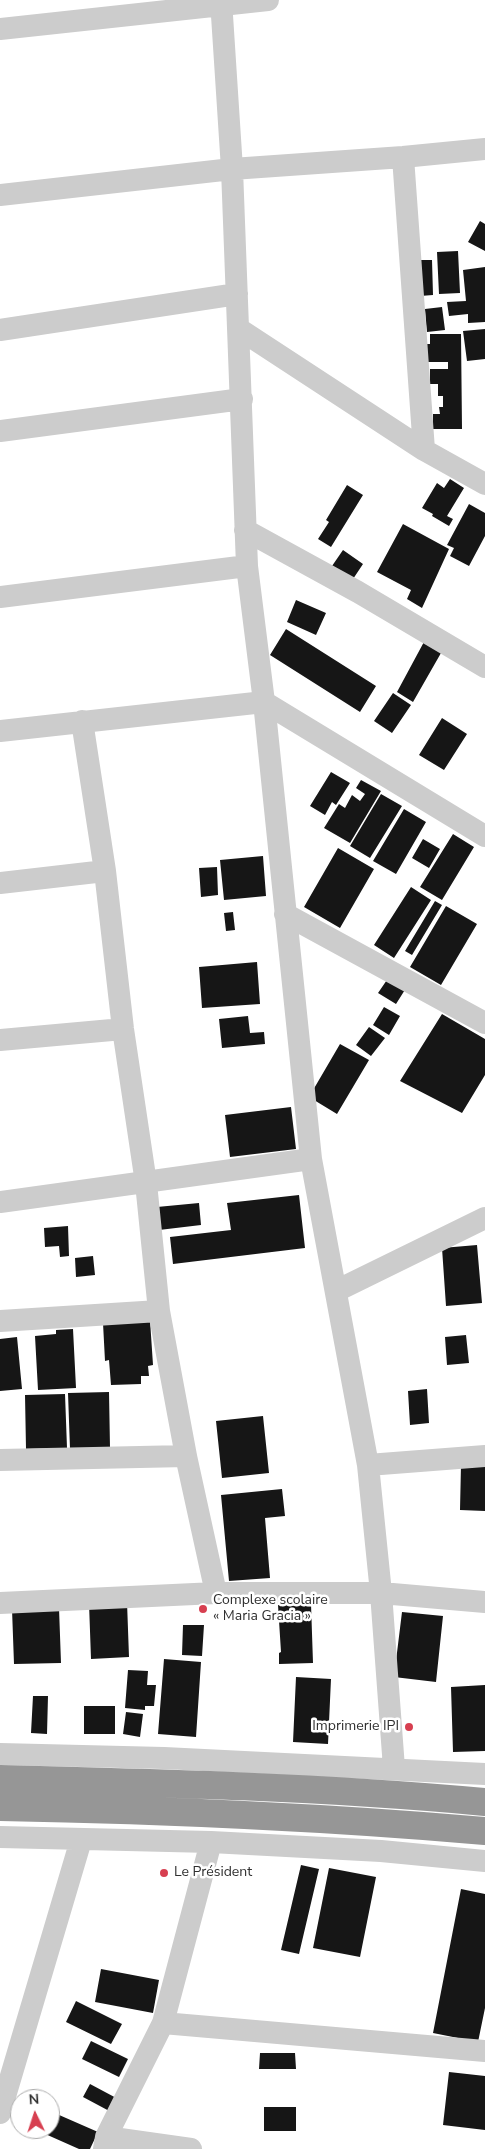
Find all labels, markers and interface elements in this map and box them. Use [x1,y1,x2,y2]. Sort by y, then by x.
place label: Complexe scolaire « Maria Gracia » [213,1593,328,1625]
marker: Complexe scolaire « Maria Gracia » [197,1603,209,1615]
place label: Imprimerie IPI [312,1719,399,1735]
marker: Imprimerie IPI [403,1721,415,1733]
place label: Le Président [174,1865,252,1881]
marker: Le Président [158,1867,170,1879]
north arrow [10,2089,60,2139]
text: N [28,2090,40,2109]

